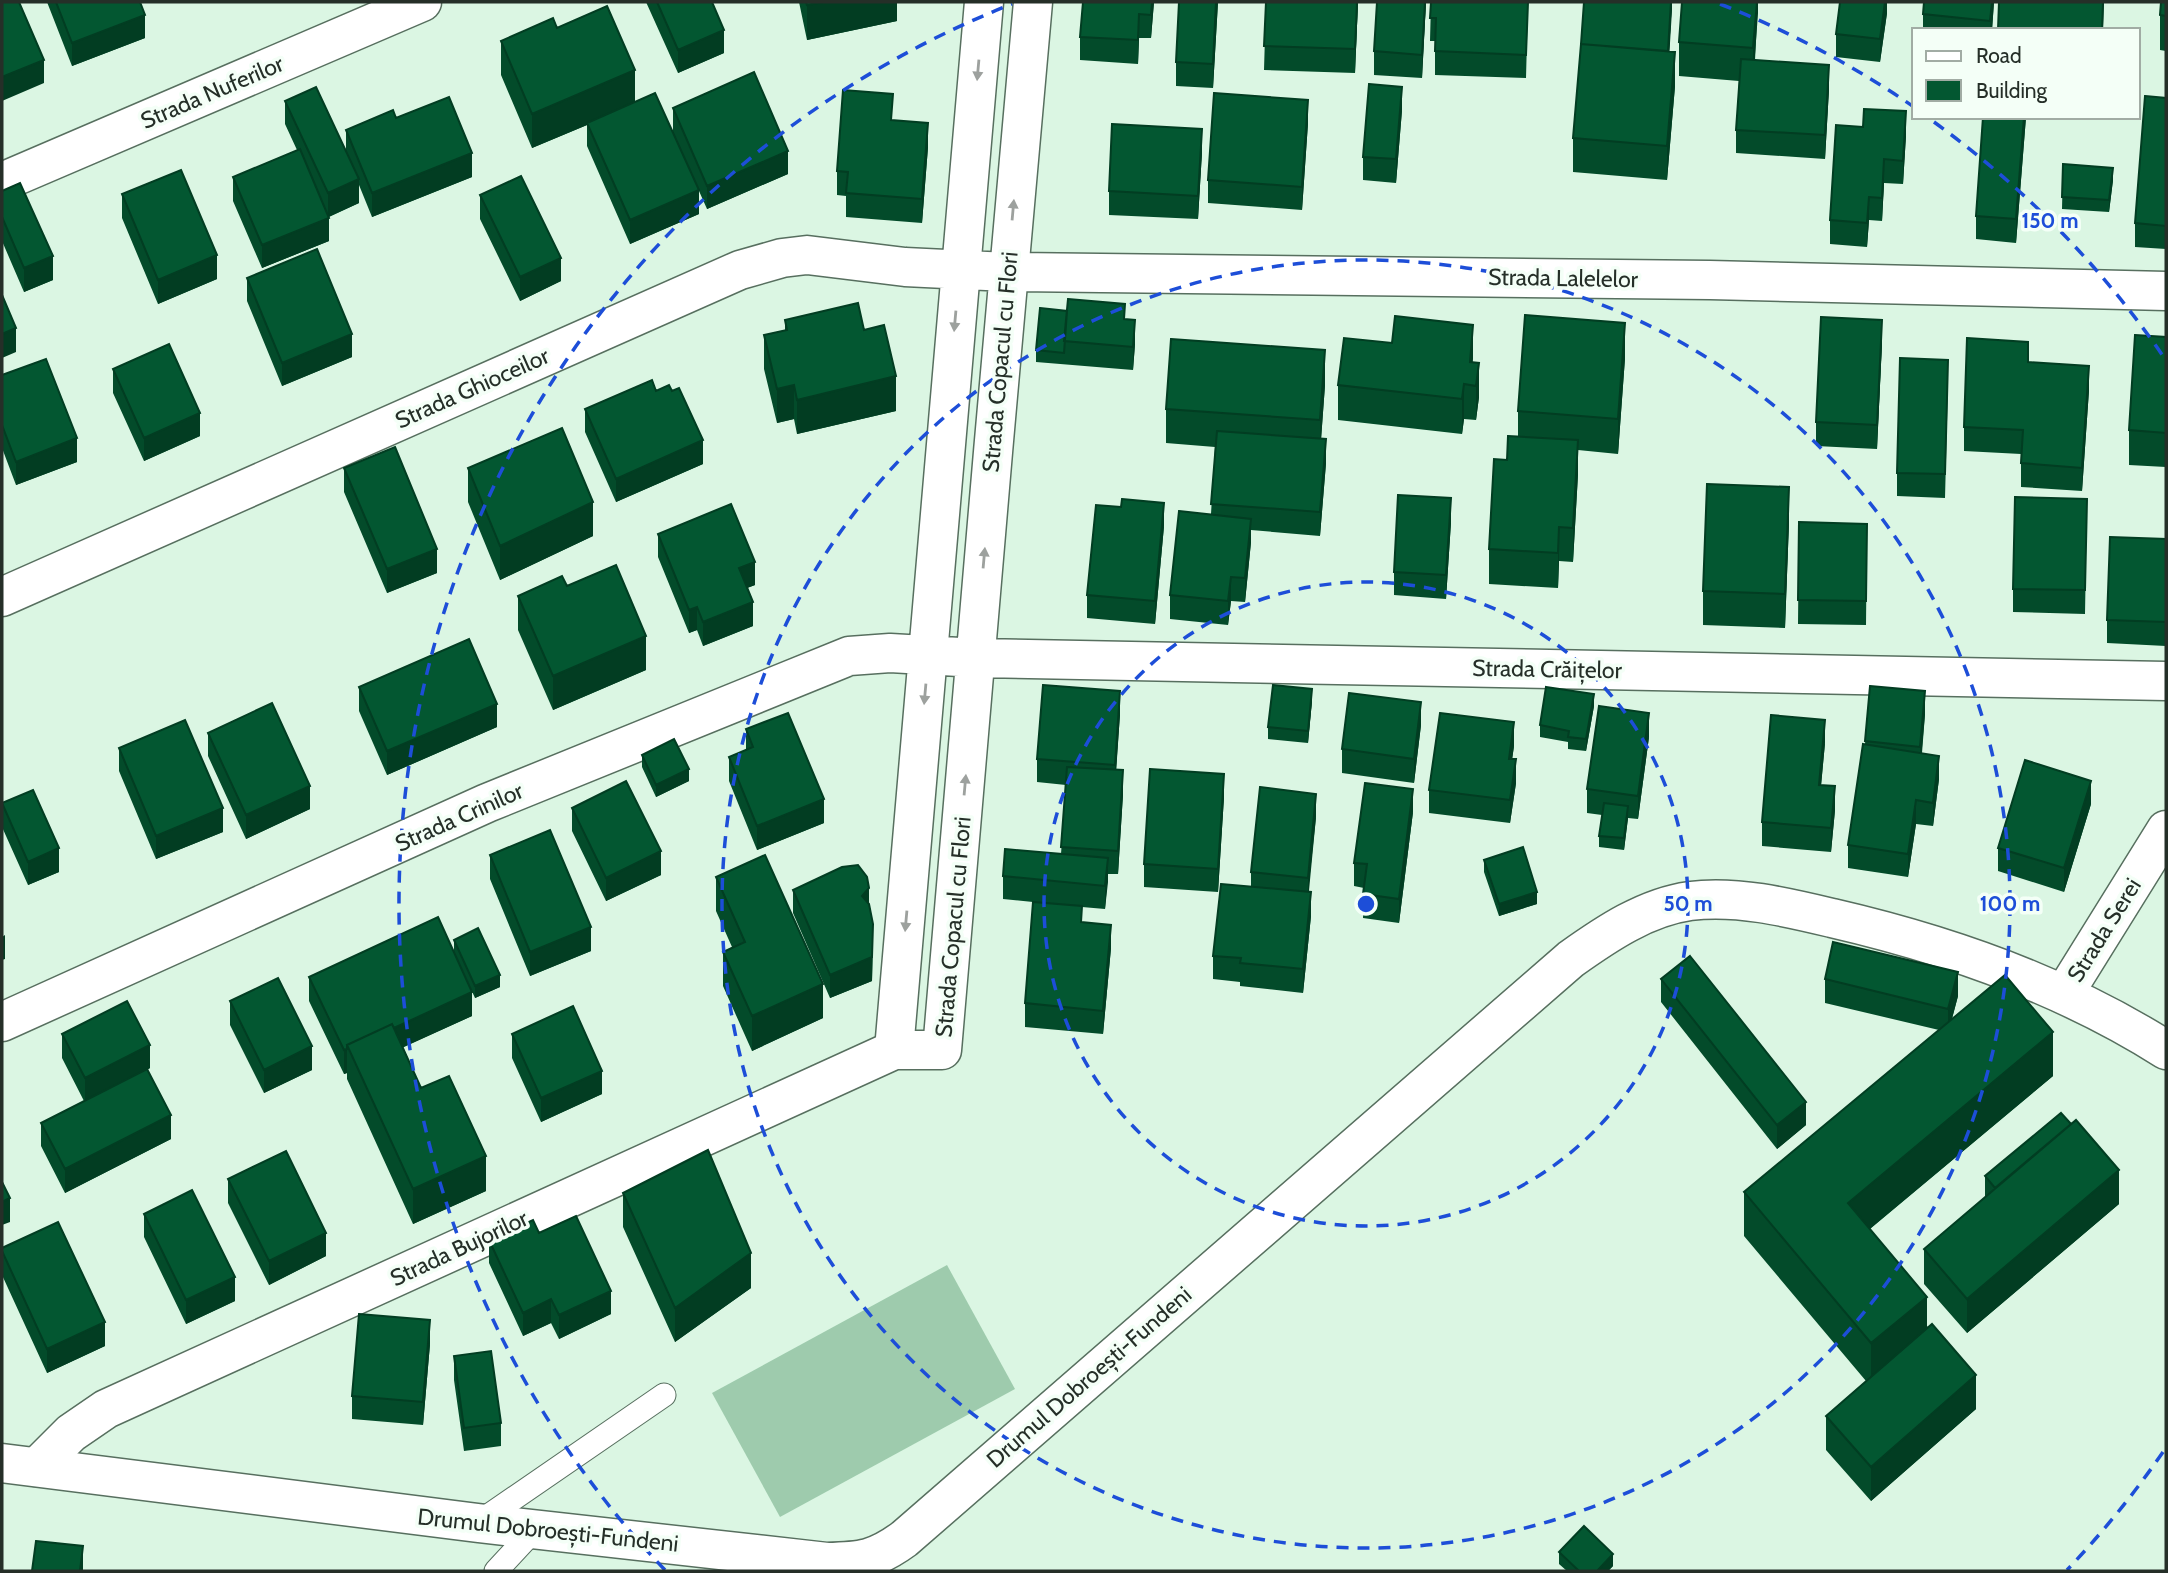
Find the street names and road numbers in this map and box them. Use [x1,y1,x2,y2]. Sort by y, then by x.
street label: Strada Nuferilor [136,49,288,135]
street label: Strada Copacul cu Flori [976,251,1024,473]
street label: Strada Lalelelor [1488,263,1639,293]
street label: Strada Ghioceilor [391,341,554,434]
street label: Strada Crăițelor [1472,654,1623,685]
street label: Strada Crinilor [391,776,528,858]
street label: Strada Copacul cu Flori [929,816,977,1038]
street label: Strada Serei [2061,873,2147,987]
street label: Strada Bujorilor [386,1204,533,1292]
street label: Drumul Dobroești-Fundeni [981,1280,1198,1474]
street label: Drumul Dobroești-Fundeni [416,1502,680,1559]

